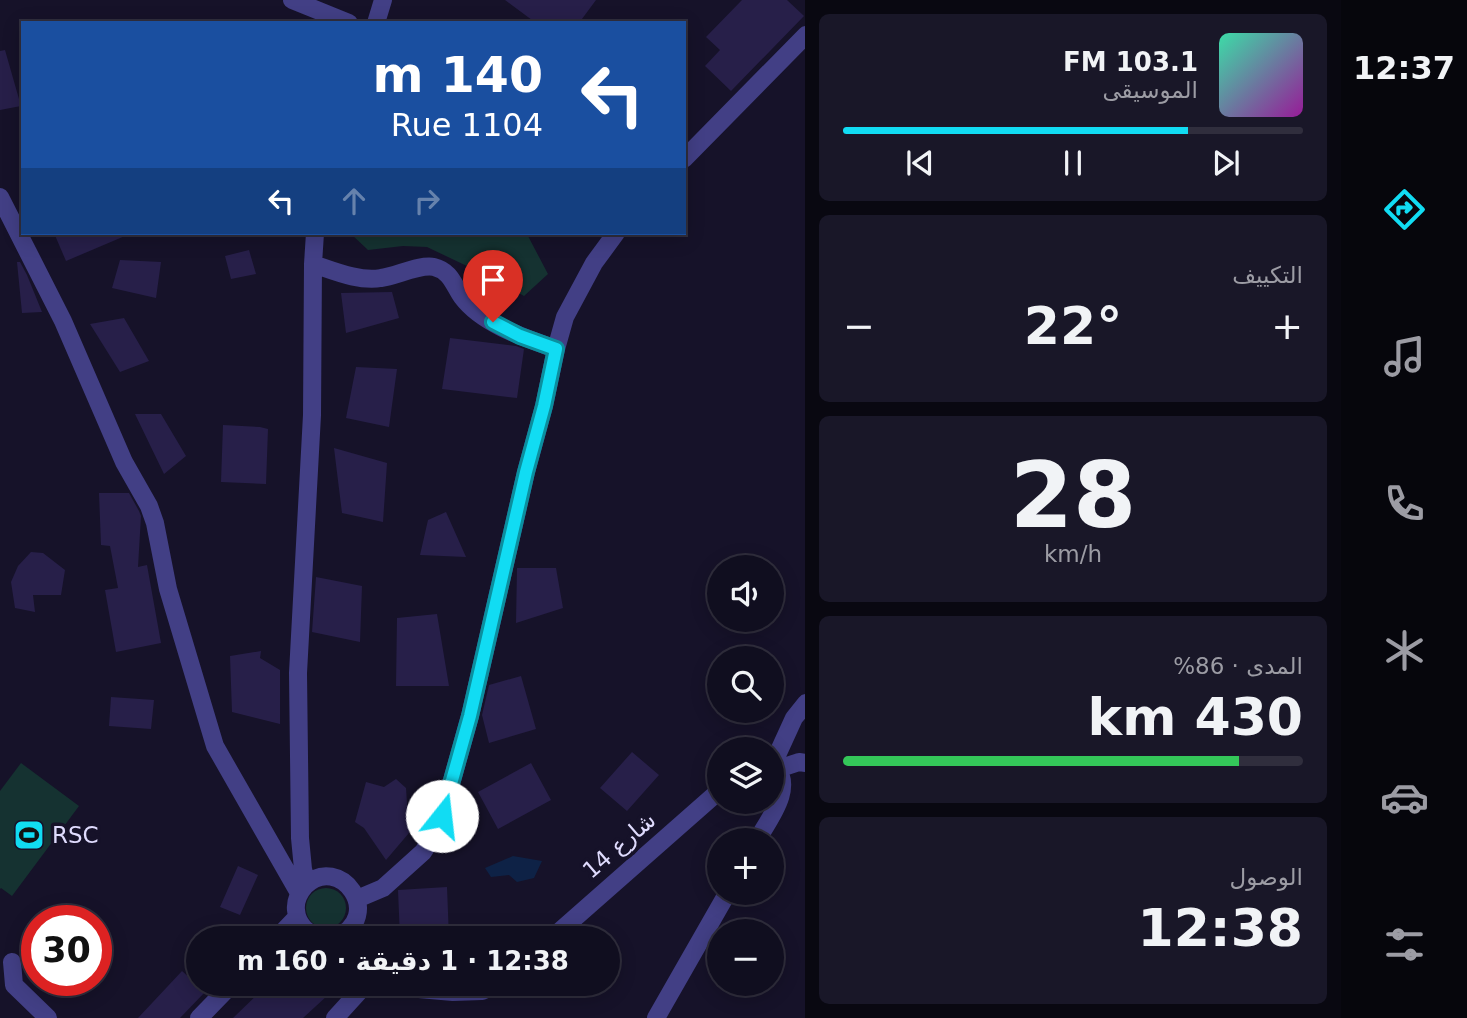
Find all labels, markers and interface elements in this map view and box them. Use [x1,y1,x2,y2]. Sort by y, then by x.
text: 140 m [373,47,543,104]
text: 103.1 FM [1063,47,1198,77]
icon: left [567,49,658,140]
text: 12:37 [1353,49,1455,87]
text: الموسيقى [1102,77,1198,103]
text: Rue 1104 [391,106,543,144]
icon: previous [901,144,939,182]
icon: pause [1054,144,1092,182]
icon: next [1207,144,1245,182]
icon: left [262,182,300,220]
icon: ahead [335,182,373,220]
icon: right [408,182,446,220]
icon: directions [1380,185,1429,234]
pin [463,250,523,322]
icon: arrive [474,261,512,299]
text: التكييف [1232,262,1303,288]
text: 22° [1024,296,1122,356]
text: − [843,304,875,348]
text: + [1271,304,1303,348]
icon: music [1380,332,1429,381]
text: 28 [1010,443,1136,548]
icon: phone [1380,479,1429,528]
text: km/h [1044,541,1102,567]
map controls [707,555,784,996]
button: sound [707,555,784,632]
icon: climate [1380,626,1429,675]
button: search [707,646,784,723]
text: المدى · 86% [1173,653,1303,679]
text: 430 km [1088,687,1303,747]
button: layers [707,737,784,814]
icon: car [1380,773,1429,822]
position arrow [405,779,479,853]
street label: شارع 14 [577,806,661,884]
sports icon: RSC [12,818,46,852]
place label: RSC [52,822,99,848]
button: + [707,828,784,905]
text: الوصول [1230,864,1303,890]
text: 12:38 [1137,898,1303,958]
speed limit sign: 30 [21,905,112,996]
button: − [707,919,784,996]
icon: filters [1380,920,1429,969]
text: 12:38 · 1 دقيقة · 160 m [237,946,569,976]

